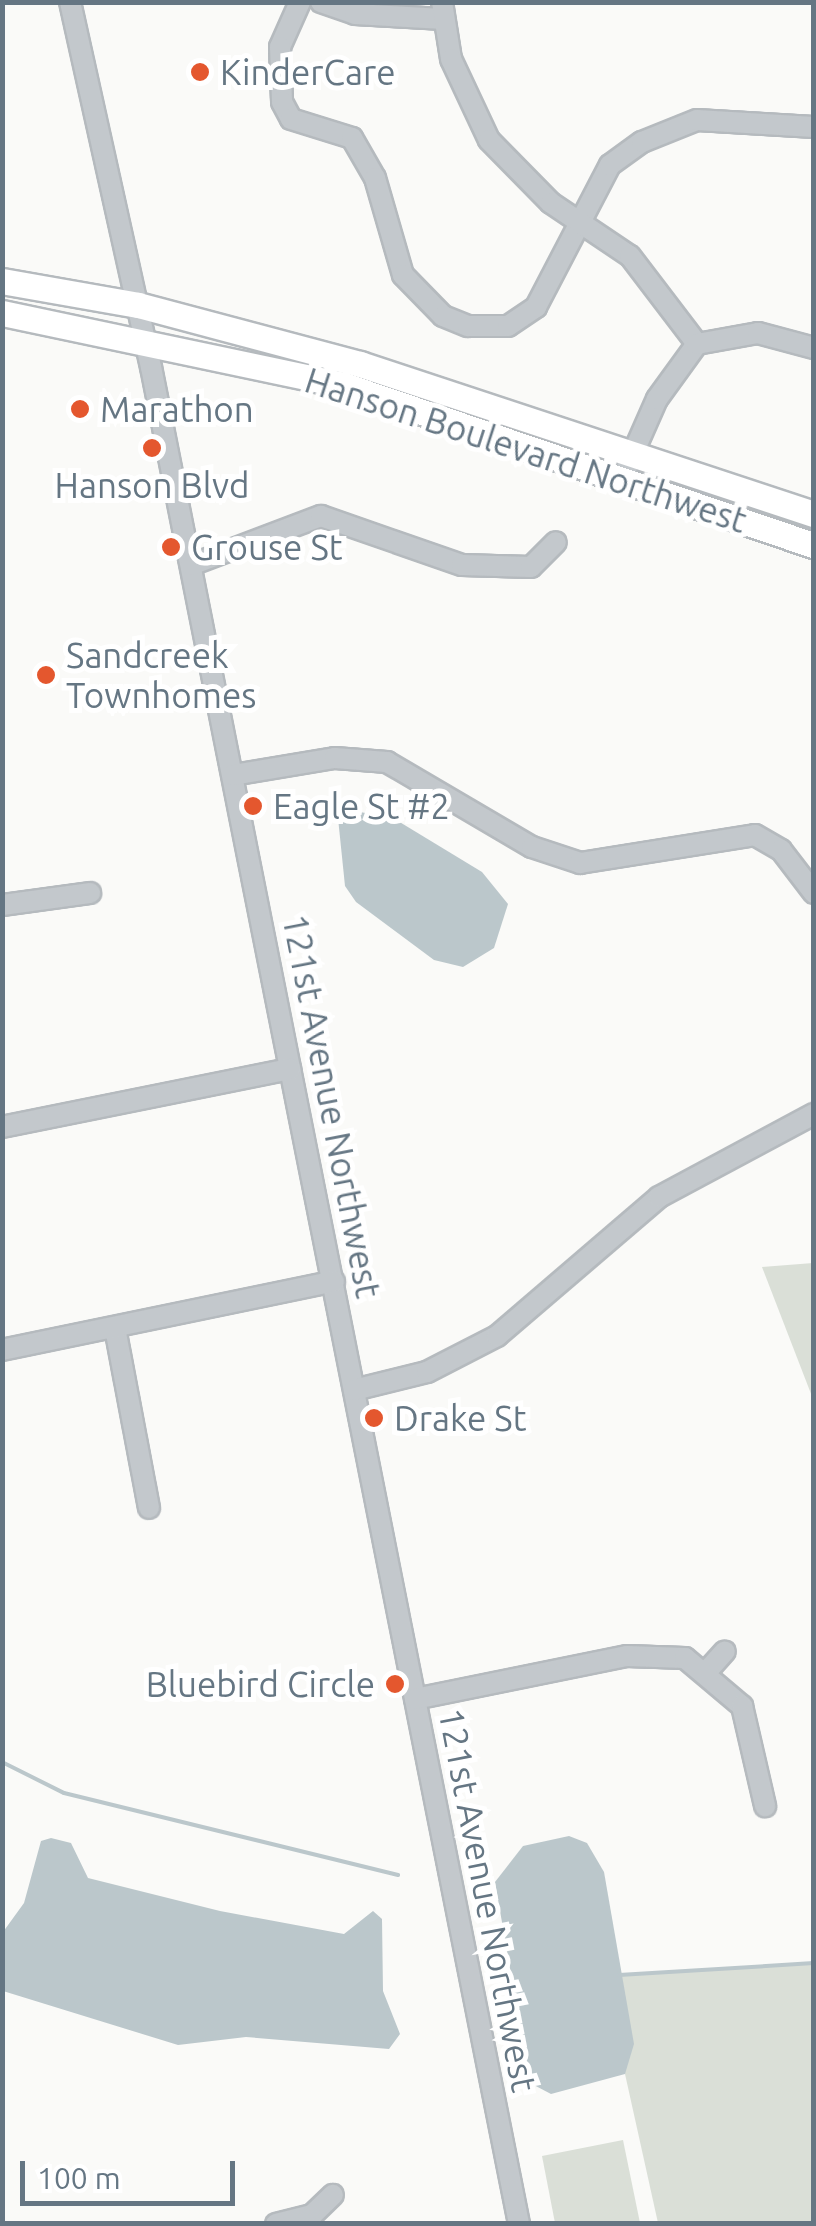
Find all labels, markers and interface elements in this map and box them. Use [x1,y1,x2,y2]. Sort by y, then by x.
place label: KinderCare [220,51,396,93]
marker: KinderCare [189,61,211,83]
street label: Hanson Boulevard Northwest [300,359,752,541]
place label: Marathon [100,388,254,430]
marker: Marathon [69,398,91,420]
marker: Hanson Blvd [141,437,163,459]
place label: Hanson Blvd [55,464,249,506]
place label: Grouse St [191,526,343,568]
marker: Grouse St [160,536,182,558]
place label: Sandcreek Townhomes [66,634,257,716]
marker: Sandcreek Townhomes [35,664,57,686]
place label: Eagle St #2 [273,785,450,827]
marker: Eagle St #2 [242,795,264,817]
street label: 121st Avenue Northwest [274,911,390,1301]
place label: Drake St [394,1397,526,1439]
marker: Drake St [363,1407,385,1429]
place label: Bluebird Circle [146,1663,375,1705]
marker: Bluebird Circle [384,1673,406,1695]
street label: 121st Avenue Northwest [430,1705,546,2095]
scale bar [25,2141,240,2203]
text: 100 m [37,2161,121,2195]

